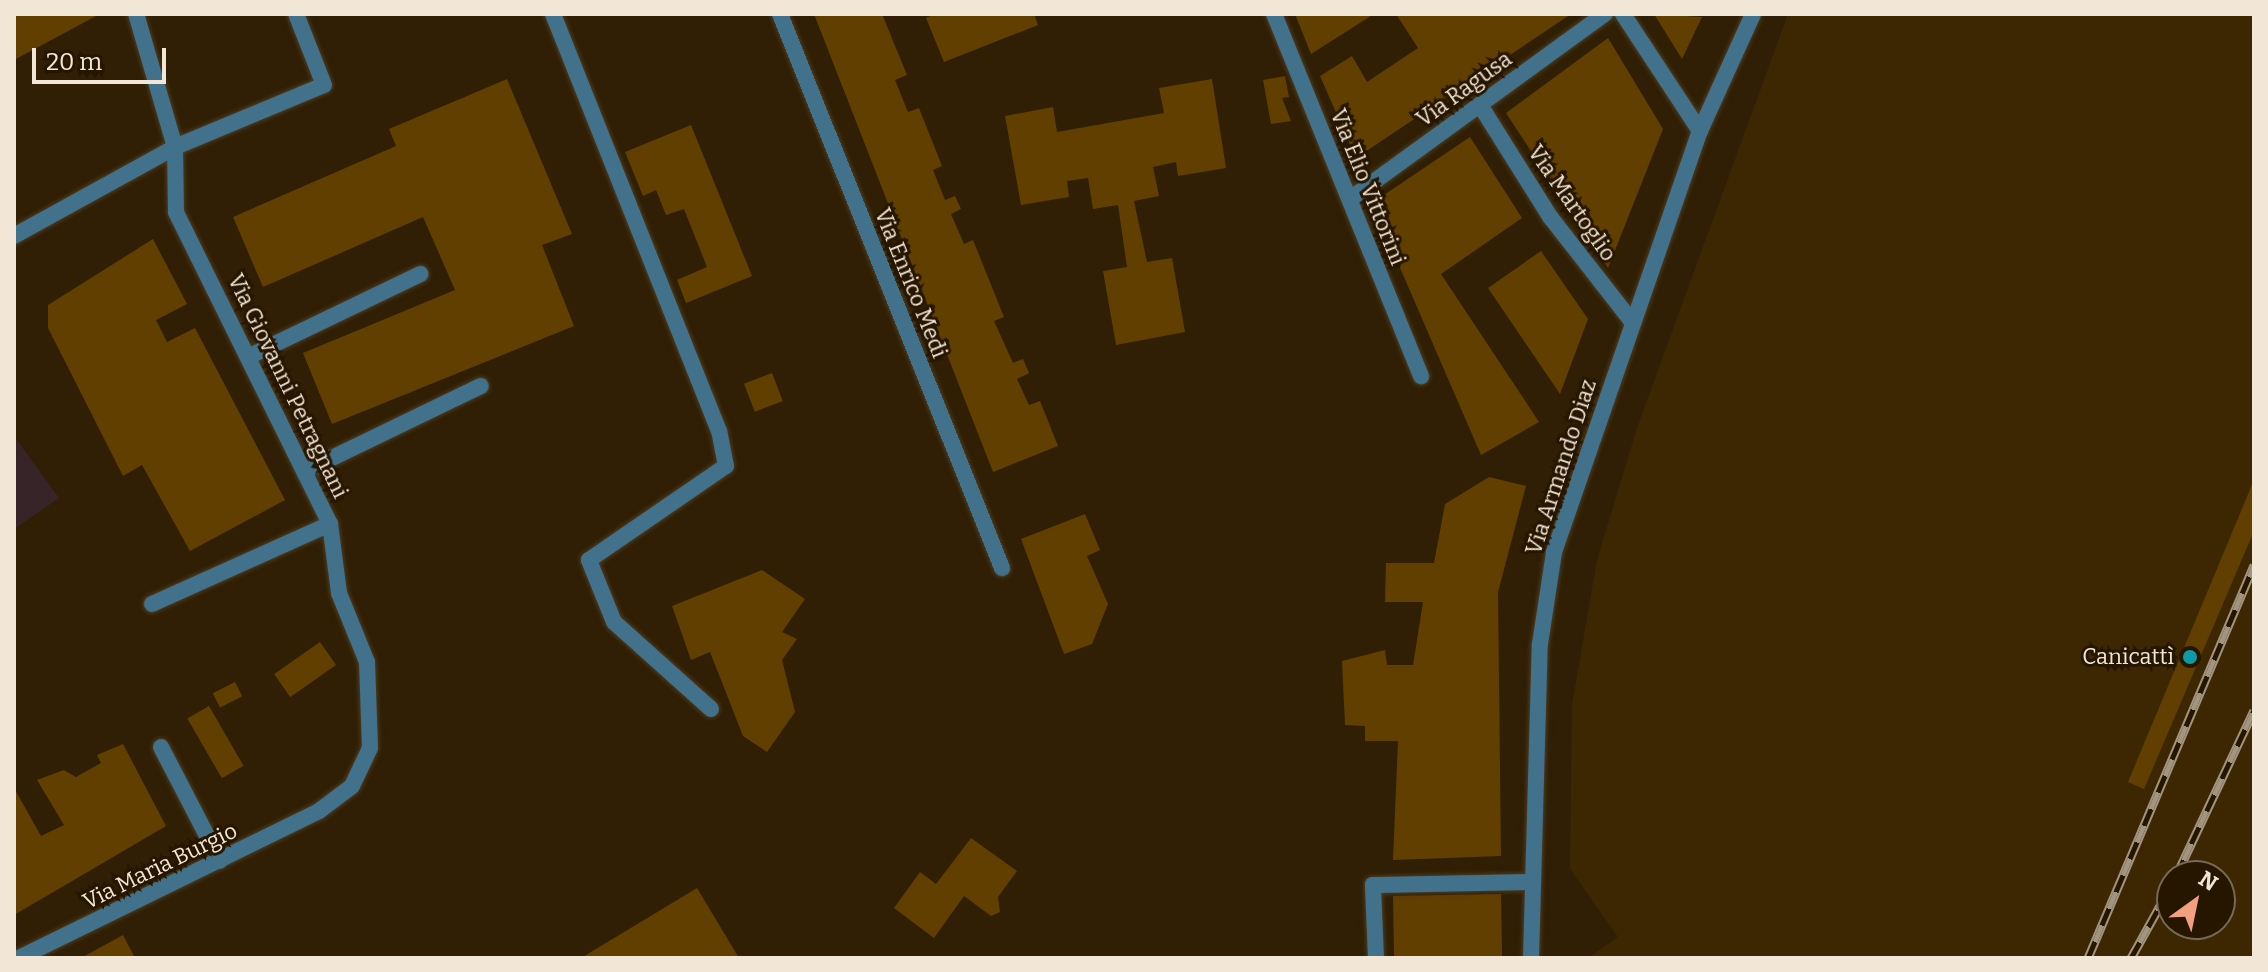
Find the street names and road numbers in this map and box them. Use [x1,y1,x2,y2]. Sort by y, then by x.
street label: Via Ragusa [1411,46,1517,132]
street label: Via Elio Vittorini [1325,105,1411,269]
street label: Via Martoglio [1522,140,1622,266]
street label: Via Enrico Medi [869,204,953,362]
street label: Via Giovanni Petragnani [222,270,354,502]
street label: Via Armando Diaz [1520,376,1602,558]
street label: Via Maria Burgio [79,817,241,915]

